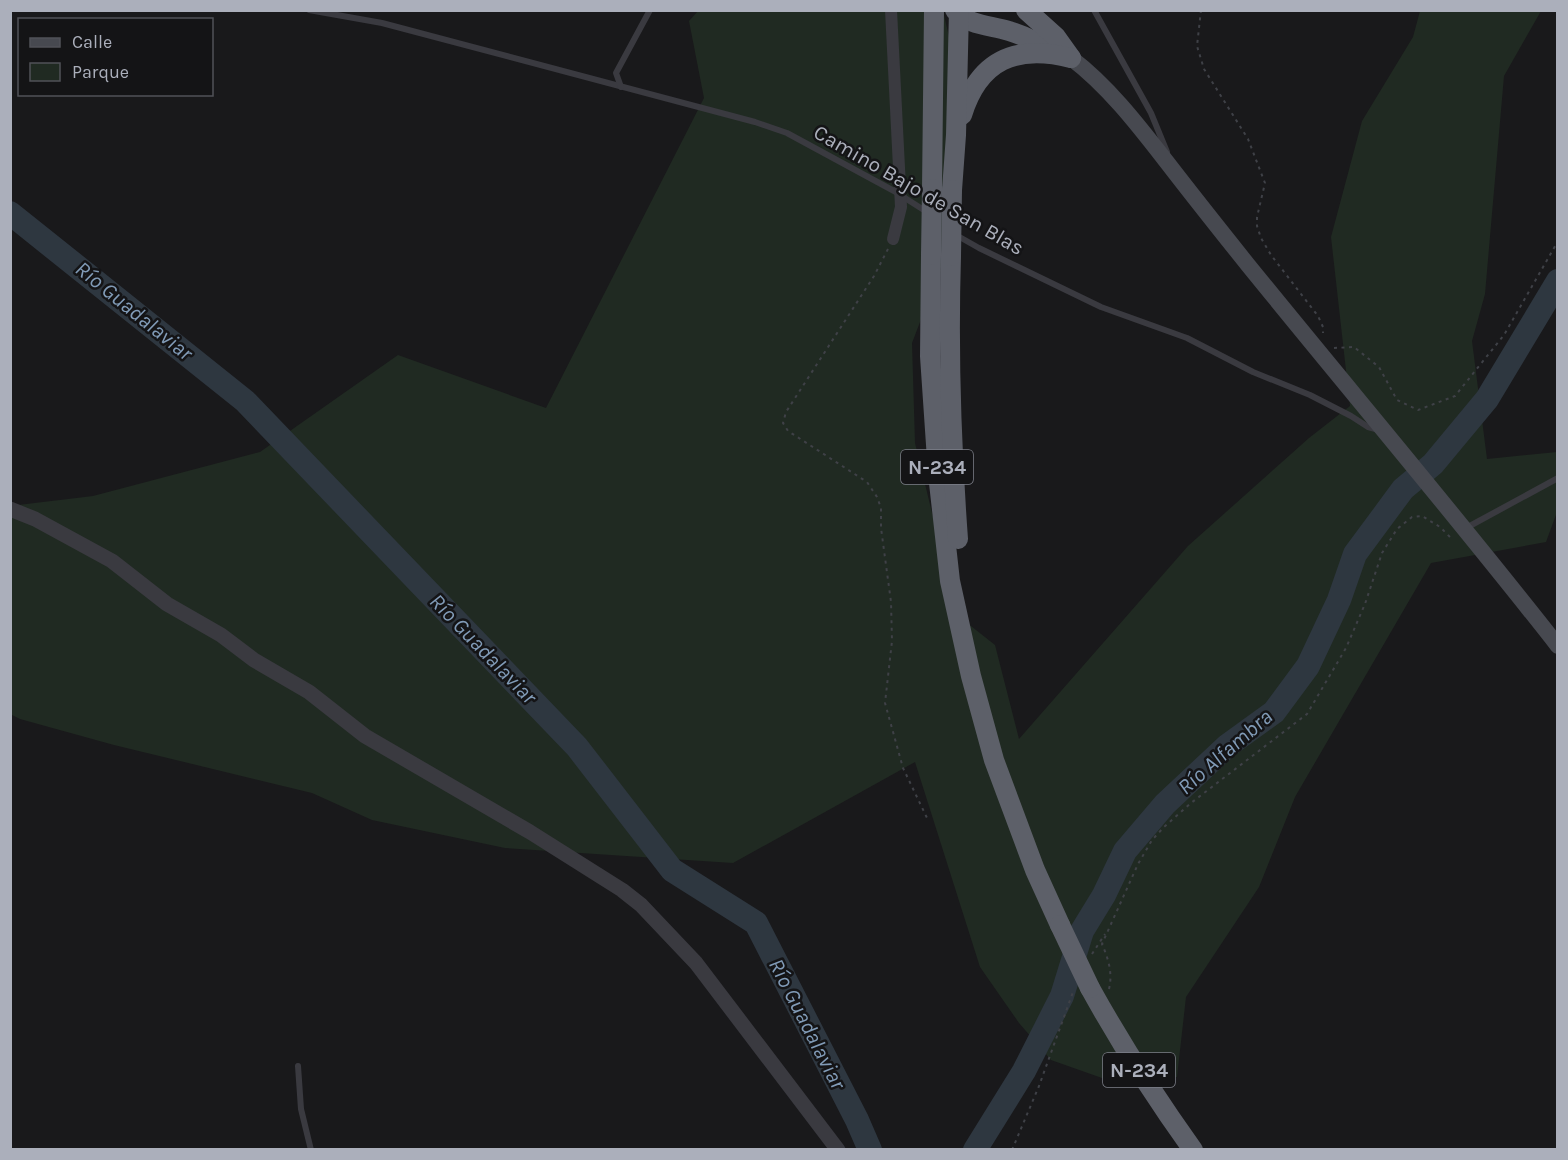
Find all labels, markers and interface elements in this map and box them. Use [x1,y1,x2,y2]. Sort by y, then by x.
legend [18,18,213,96]
text: Calle [72,31,112,53]
text: Parque [72,61,129,83]
street label: Camino Bajo de San Blas [810,120,1028,260]
water label: Río Guadalaviar [70,256,199,367]
road number: N-234 [901,450,973,484]
water label: Río Guadalaviar [424,588,543,711]
water label: Río Alfambra [1172,704,1278,800]
water label: Río Guadalaviar [763,954,852,1095]
road number: N-234 [1103,1053,1175,1087]

